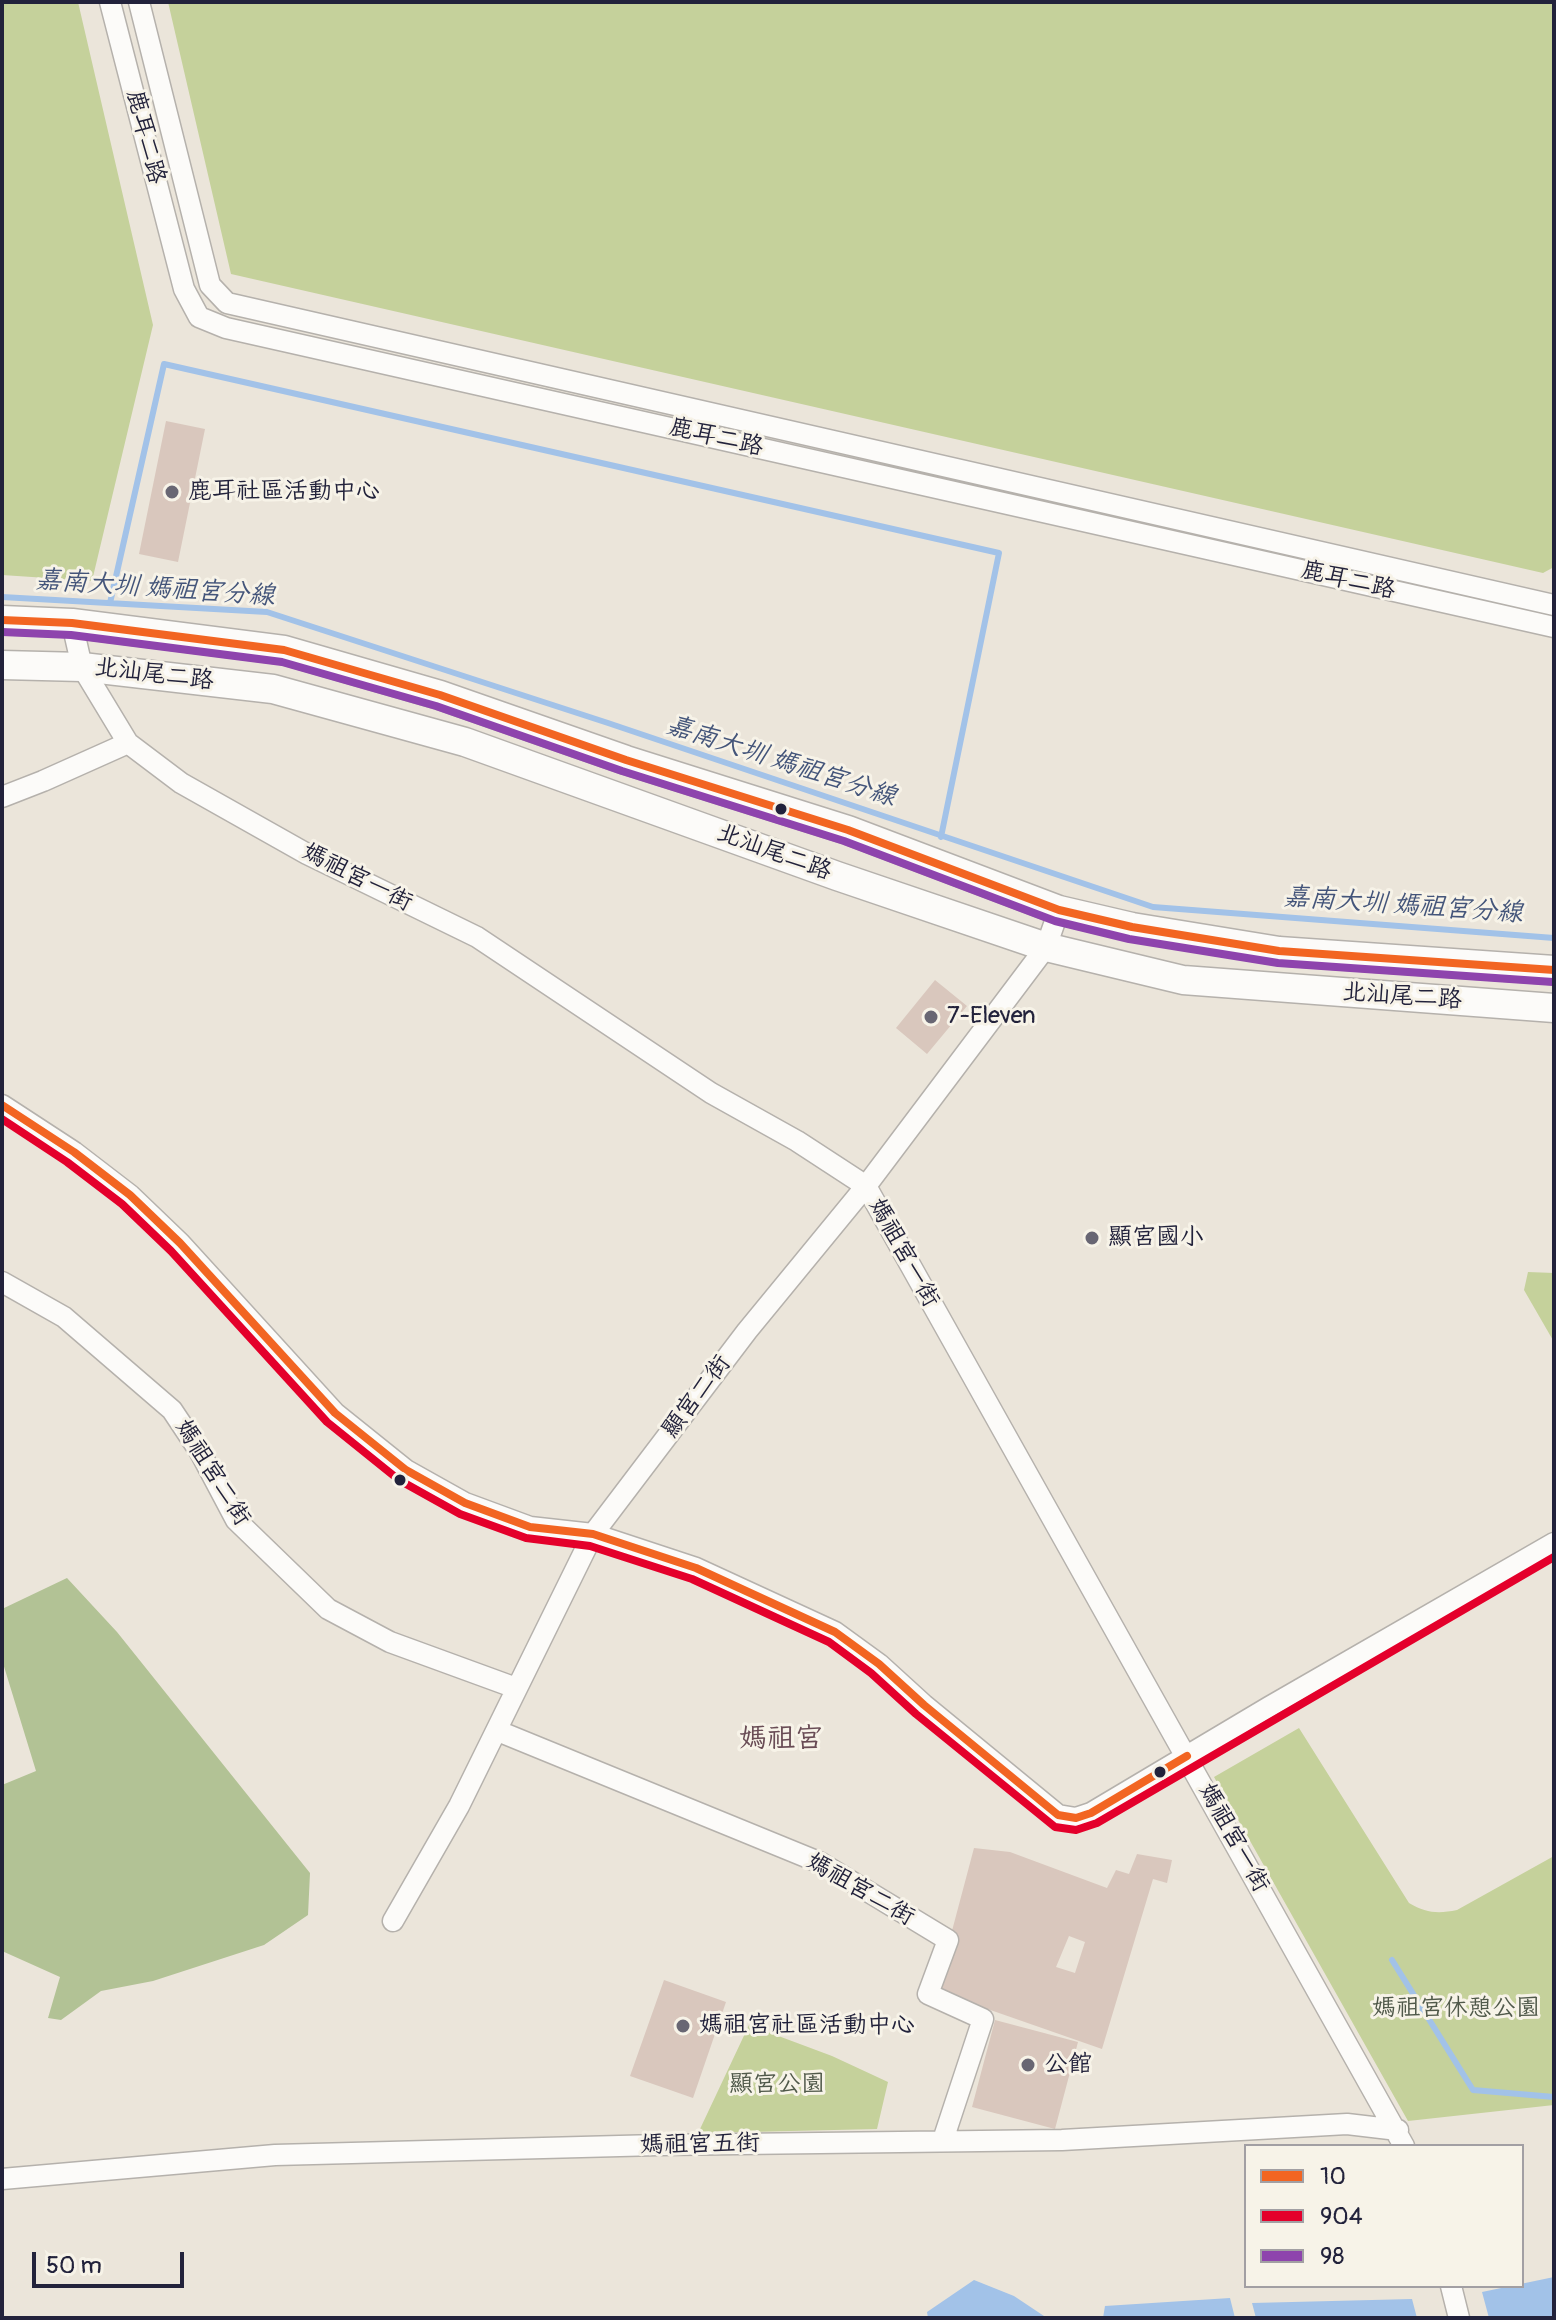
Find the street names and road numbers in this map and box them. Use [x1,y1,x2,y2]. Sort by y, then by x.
street label: 鹿耳二路 [119,87,171,187]
street label: 鹿耳二路 [666,413,766,463]
street label: 鹿耳二路 [1298,556,1398,606]
street label: 北汕尾二路 [93,653,215,697]
street label: 北汕尾二路 [713,819,835,887]
street label: 媽祖宮一街 [297,838,417,918]
street label: 北汕尾二路 [1341,978,1463,1016]
street label: 媽祖宮一街 [861,1194,945,1312]
street label: 顯宮二街 [657,1350,737,1444]
street label: 媽祖宮二街 [168,1414,256,1532]
street label: 媽祖宮一街 [1191,1779,1275,1897]
street label: 媽祖宮二街 [801,1848,919,1932]
street label: 媽祖宮五街 [640,2130,760,2160]

